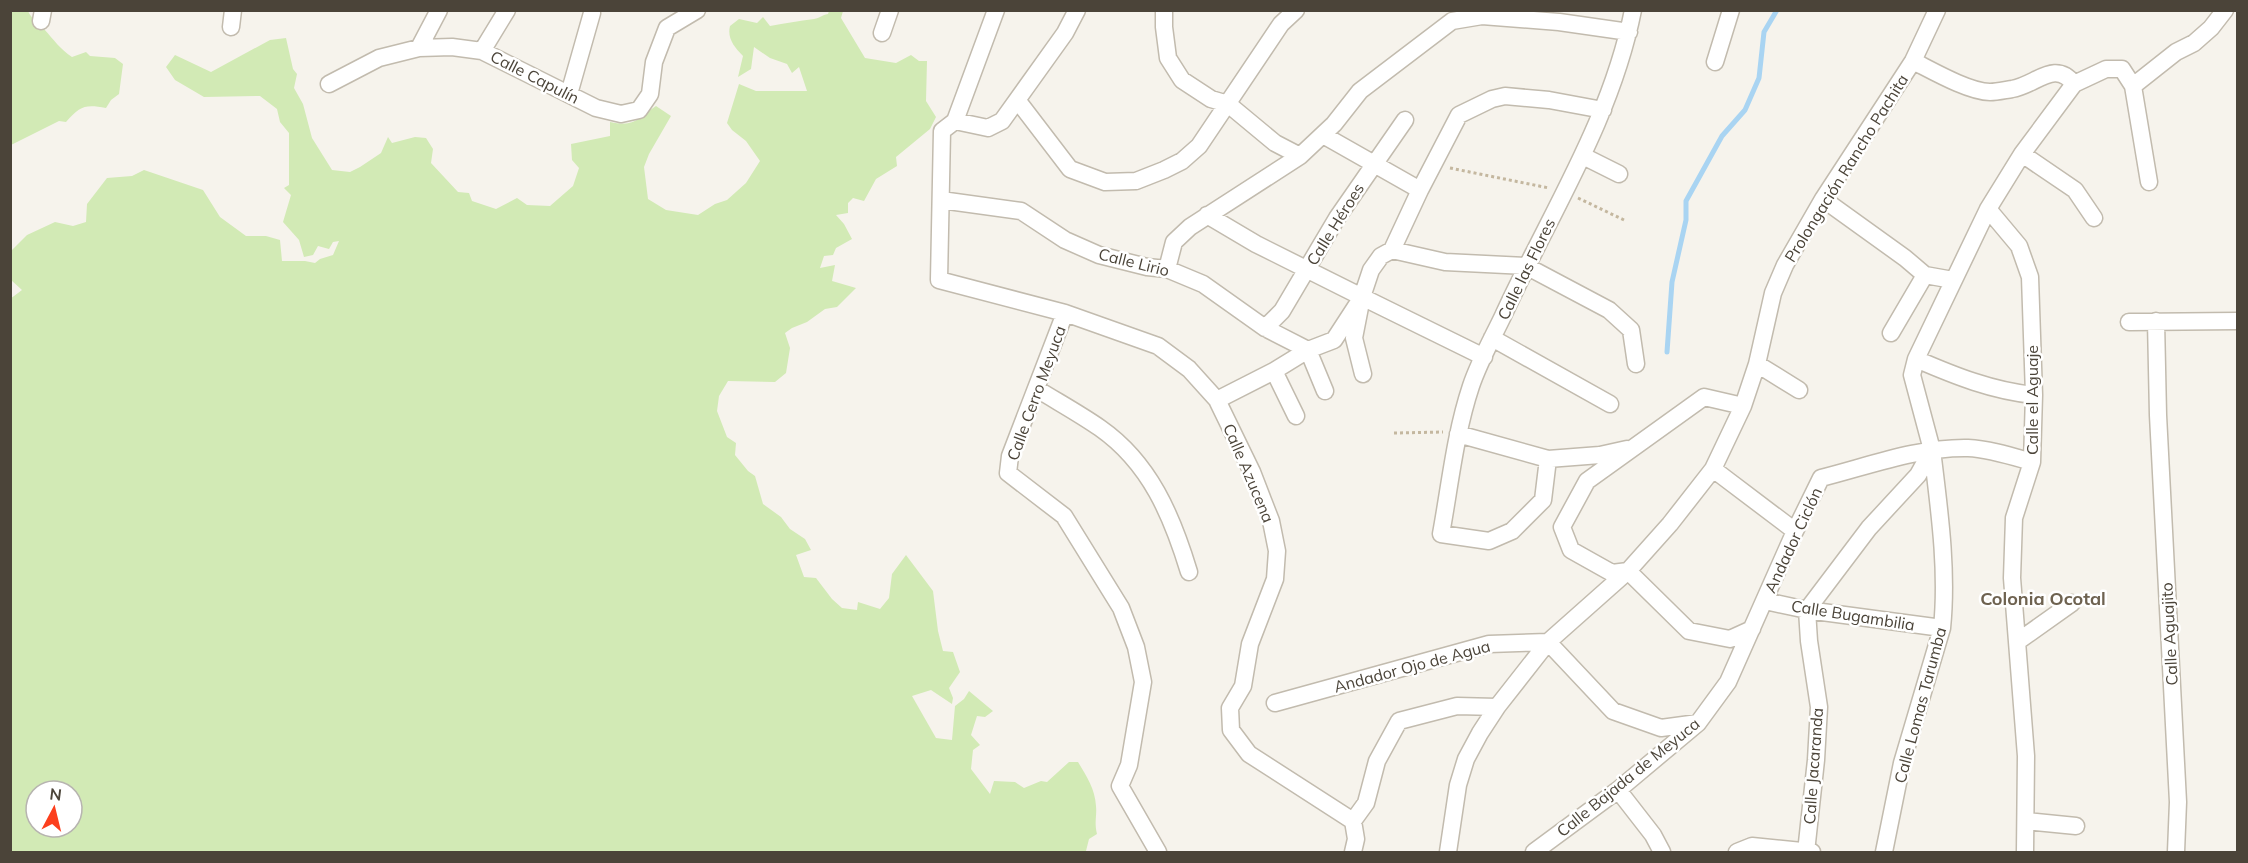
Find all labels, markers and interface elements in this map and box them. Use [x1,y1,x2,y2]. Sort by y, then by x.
street label: Calle Capulín [487,46,583,108]
street label: Prolongación Rancho Pachita [1780,70,1912,266]
street label: Calle Héroes [1302,179,1368,269]
street label: Calle las Flores [1493,215,1559,323]
street label: Calle Lirio [1097,244,1171,280]
street label: Calle Cerro Meyuca [1002,323,1070,463]
street label: Calle el Aguaje [2022,345,2042,455]
street label: Calle Azucena [1219,421,1279,525]
street label: Andador Ciclón [1760,484,1826,596]
street label: Calle Aguajito [2156,582,2182,686]
district label: Colonia Ocotal [1980,587,2106,610]
street label: Calle Bugambilia [1790,595,1916,635]
street label: Calle Lomas Tarumba [1890,625,1950,785]
street label: Andador Ojo de Agua [1332,635,1492,697]
street label: Calle Jacaranda [1799,707,1827,825]
street label: Calle Bajada de Meyuca [1553,713,1703,841]
north arrow [24,779,84,839]
text: N [49,783,63,805]

